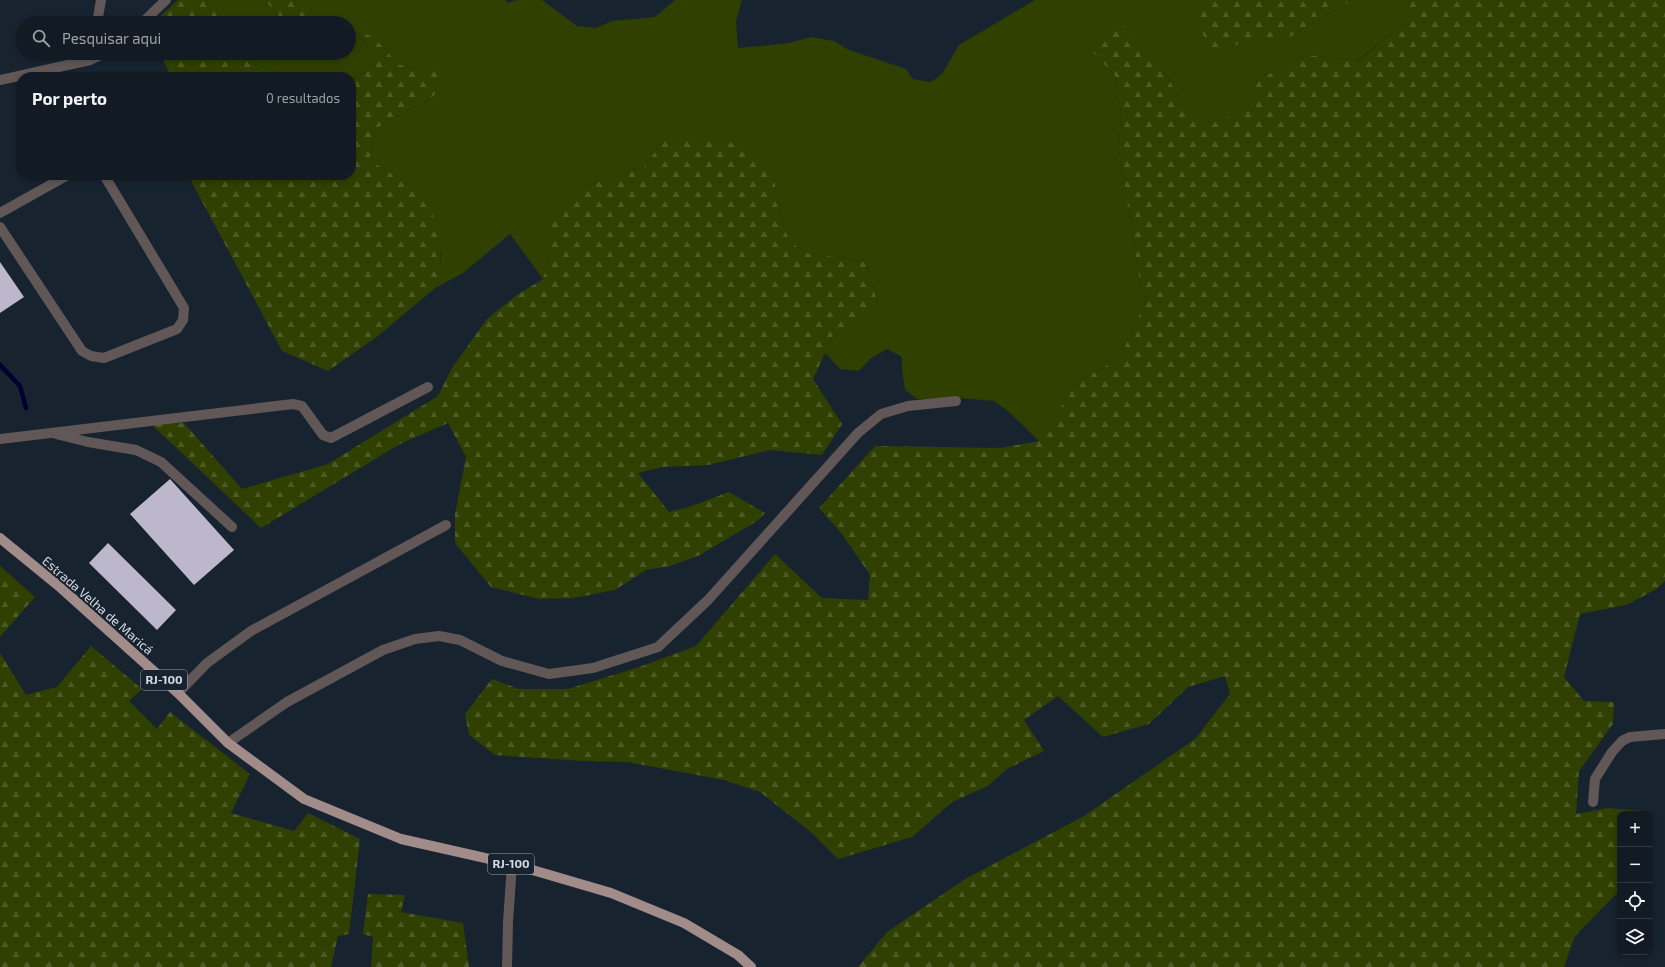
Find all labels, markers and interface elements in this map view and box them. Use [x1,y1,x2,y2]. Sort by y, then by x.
search box [16,16,356,60]
icon: search [30,27,52,49]
text: Pesquisar aqui [62,29,161,47]
text: Por perto [32,88,107,108]
text: 0 resultados [266,90,340,106]
street label: Estrada Velha de Maricá [39,552,157,658]
road number: RJ-100 [141,670,187,690]
map controls [1617,811,1653,955]
button: + [1617,811,1653,847]
button: − [1617,847,1653,883]
road number: RJ-100 [488,854,534,874]
button: locate [1617,883,1653,919]
button: layers [1617,919,1653,955]

